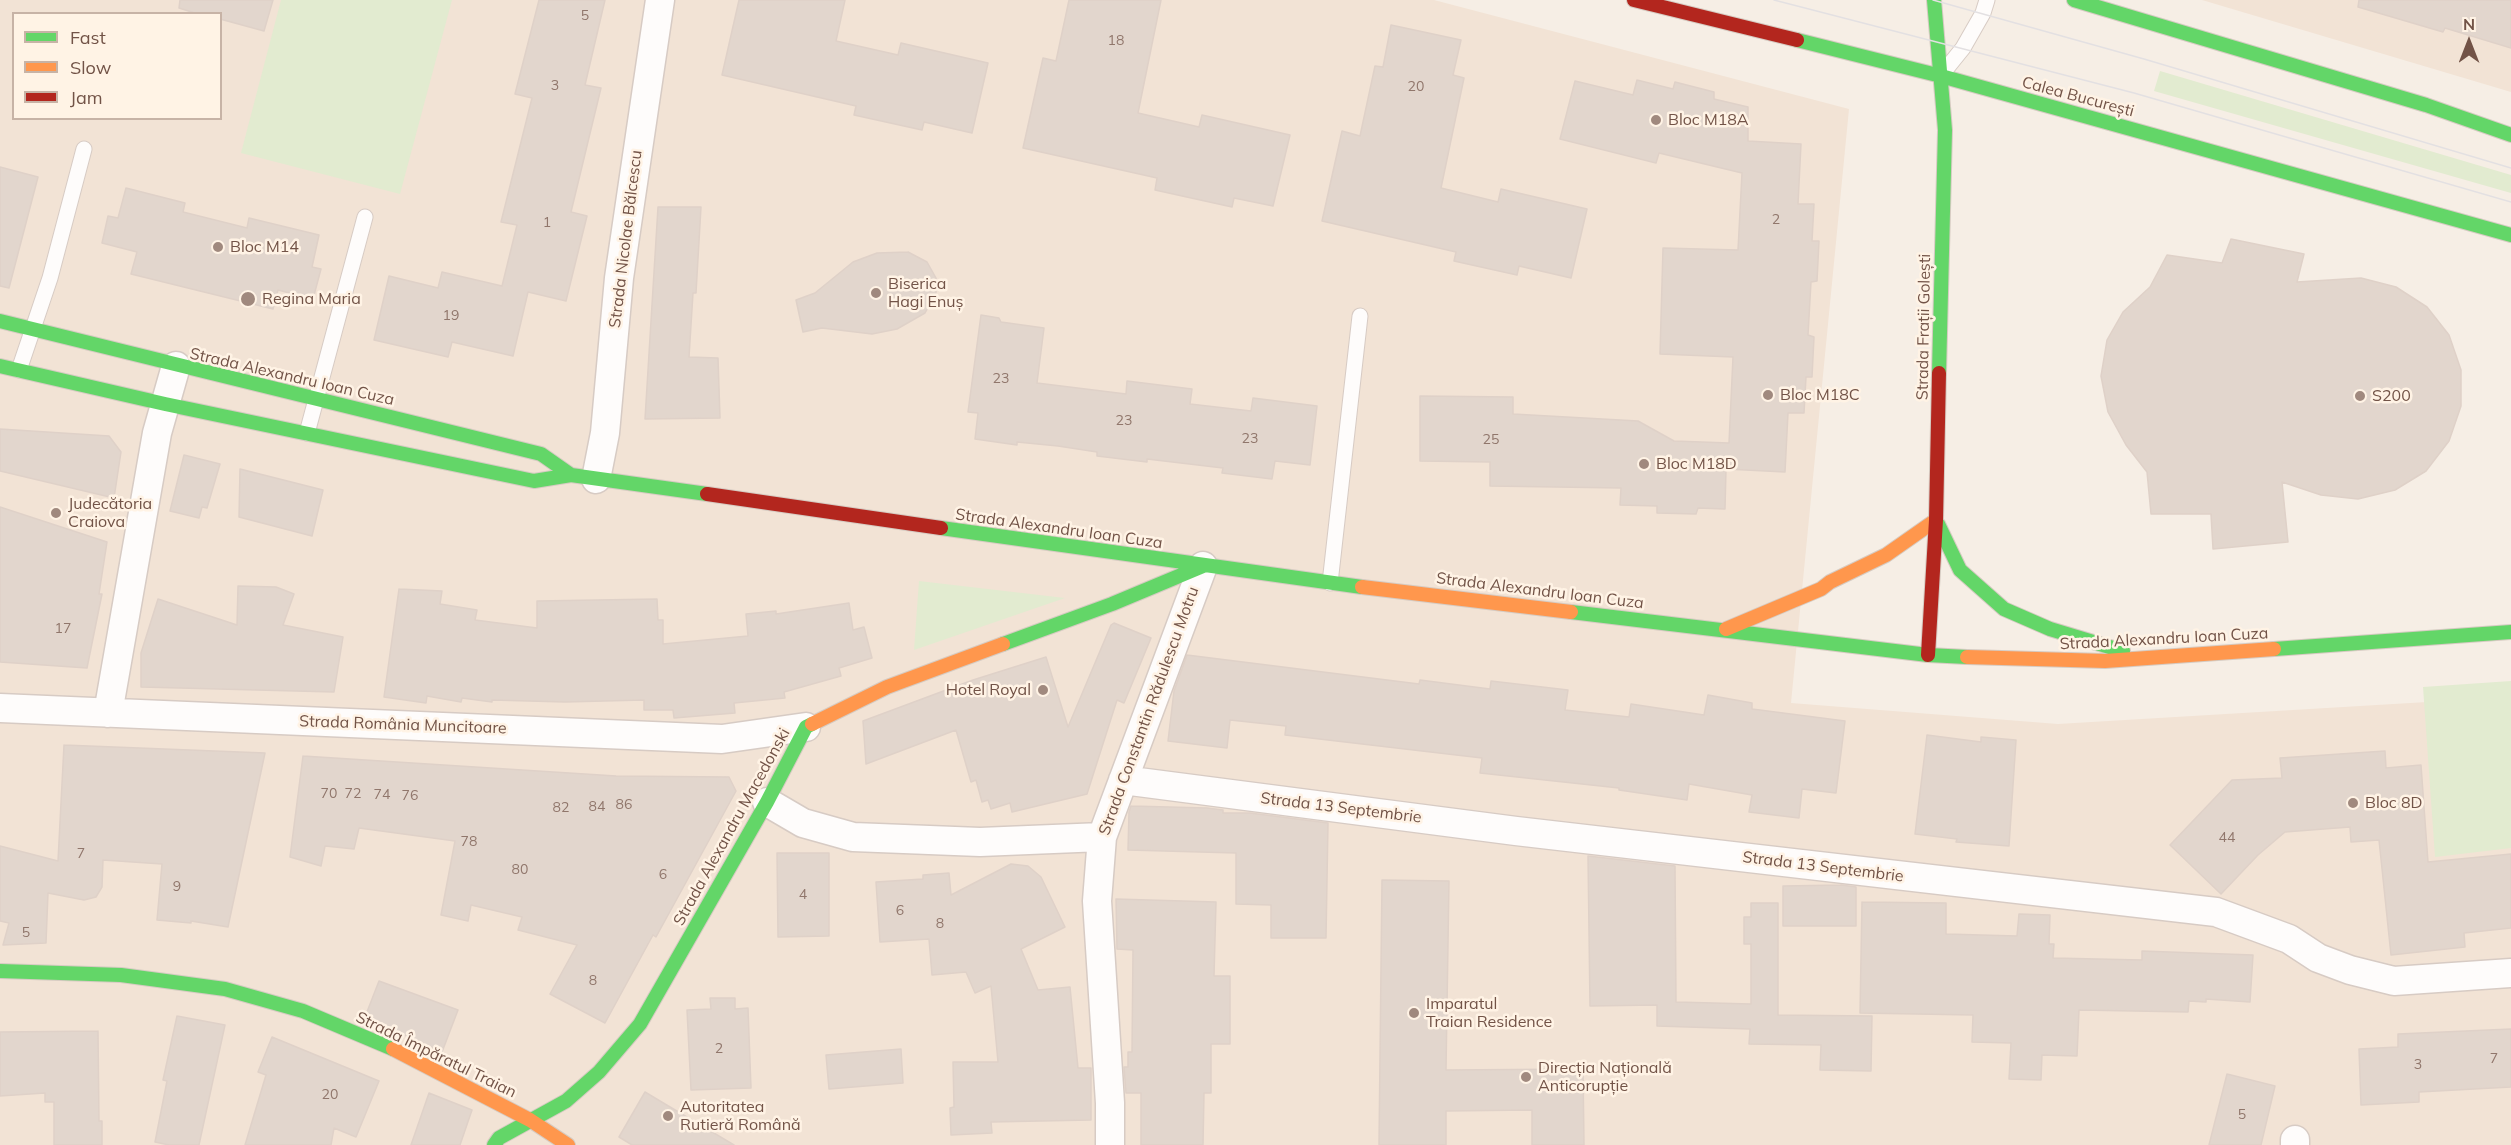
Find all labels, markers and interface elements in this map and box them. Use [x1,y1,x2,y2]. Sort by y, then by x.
house number: 5 [581,8,589,24]
legend [12,12,222,120]
north arrow [2439,12,2499,72]
text: N [2463,14,2475,34]
text: Fast [70,26,106,49]
house number: 18 [1108,33,1124,49]
text: Slow [70,56,111,79]
street label: Calea București [2020,73,2136,121]
house number: 3 [551,78,559,94]
house number: 20 [1408,79,1424,95]
text: Jam [70,86,103,109]
place label: Bloc M18A [1668,110,1749,130]
marker: Bloc M18A [1649,113,1663,127]
street label: Strada Nicolae Bălcescu [606,149,646,329]
house number: 2 [1772,212,1780,228]
house number: 1 [543,215,551,231]
place label: Bloc M14 [230,237,299,257]
marker: Bloc M14 [211,240,225,254]
street label: Strada Frații Golești [1913,254,1935,400]
place label: Biserica Hagi Enuș [888,274,963,312]
marker: Biserica Hagi Enuș [869,286,883,300]
place label: Regina Maria [262,289,361,309]
marker: Regina Maria [239,290,257,308]
house number: 19 [443,308,459,324]
street label: Strada Alexandru Ioan Cuza [188,344,396,410]
house number: 23 [993,371,1009,387]
place label: Bloc M18C [1780,385,1860,405]
place label: S200 [2372,386,2411,406]
marker: Bloc M18C [1761,388,1775,402]
marker: S200 [2353,389,2367,403]
house number: 23 [1116,413,1132,429]
house number: 23 [1242,431,1258,447]
house number: 25 [1483,432,1499,448]
place label: Bloc M18D [1656,454,1737,474]
marker: Bloc M18D [1637,457,1651,471]
place label: Judecătoria Craiova [68,494,152,532]
street label: Strada Alexandru Ioan Cuza [954,505,1164,553]
marker: Judecătoria Craiova [49,506,63,520]
street label: Strada Alexandru Ioan Cuza [1435,569,1645,613]
street label: Strada Constantin Rădulescu Motru [1095,584,1203,838]
house number: 17 [55,621,71,637]
street label: Strada Alexandru Ioan Cuza [2059,624,2269,654]
place label: Hotel Royal [946,680,1031,700]
marker: Hotel Royal [1036,683,1050,697]
street label: Strada România Muncitoare [299,712,507,738]
street label: Strada Alexandru Macedonski [670,725,794,929]
house number: 70 [321,786,337,802]
house number: 72 [345,786,361,802]
house number: 74 [374,787,390,803]
house number: 76 [402,788,418,804]
street label: Strada 13 Septembrie [1259,789,1423,827]
place label: Bloc 8D [2365,793,2422,813]
marker: Bloc 8D [2346,796,2360,810]
house number: 86 [616,797,632,813]
house number: 84 [589,799,605,815]
house number: 82 [553,800,569,816]
house number: 44 [2219,830,2235,846]
house number: 78 [461,834,477,850]
house number: 7 [77,846,85,862]
street label: Strada 13 Septembrie [1741,848,1905,886]
house number: 80 [512,862,528,878]
house number: 6 [659,867,667,883]
house number: 9 [173,879,181,895]
house number: 4 [799,887,807,903]
house number: 6 [896,903,904,919]
house number: 8 [936,916,944,932]
house number: 5 [22,925,30,941]
house number: 8 [589,973,597,989]
place label: Imparatul Traian Residence [1426,994,1552,1032]
marker: Imparatul Traian Residence [1407,1006,1421,1020]
street label: Strada Împăratul Traian [353,1008,519,1102]
house number: 2 [715,1041,723,1057]
house number: 7 [2490,1051,2498,1067]
house number: 3 [2414,1057,2422,1073]
place label: Direcția Națională Anticorupție [1538,1058,1672,1096]
marker: Direcția Națională Anticorupție [1519,1070,1533,1084]
house number: 20 [322,1087,338,1103]
place label: Autoritatea Rutieră Română [680,1097,801,1135]
house number: 5 [2238,1107,2246,1123]
marker: Autoritatea Rutieră Română [661,1109,675,1123]

